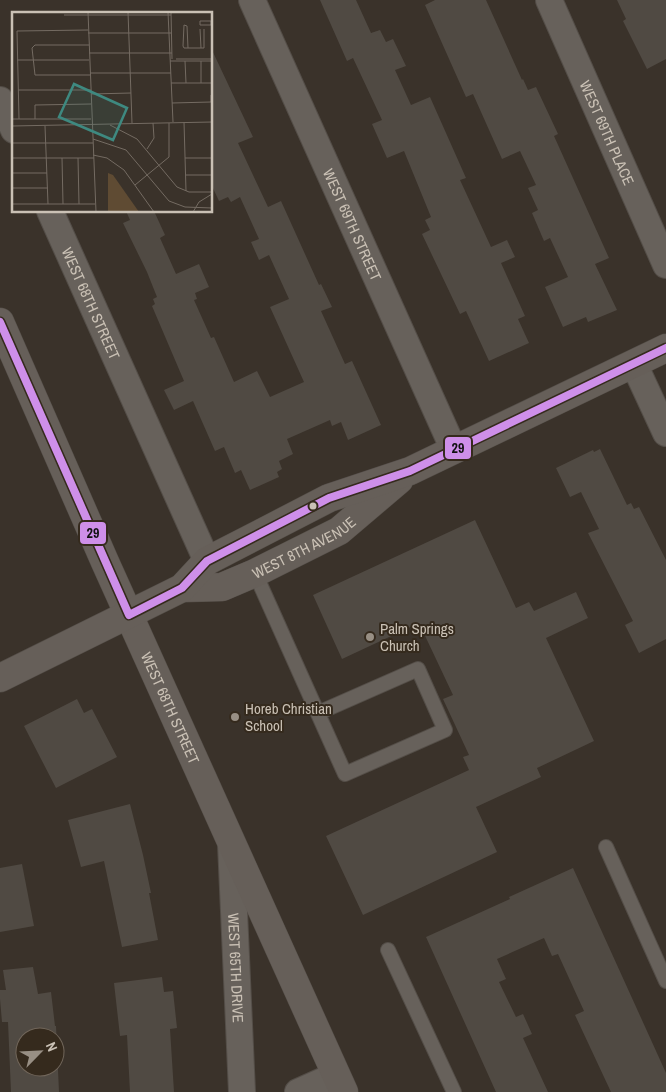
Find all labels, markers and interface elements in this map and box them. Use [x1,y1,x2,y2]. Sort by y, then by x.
inset map [12,12,212,212]
street label: WEST 69TH PLACE [575,77,640,188]
street label: WEST 69TH STREET [318,165,387,284]
street label: WEST 68TH STREET [57,244,126,363]
line badge: 29 [444,436,472,460]
text: 29 [452,439,464,457]
unlabelled marker [308,501,318,511]
street label: WEST 8TH AVENUE [248,511,360,583]
line badge: 29 [79,521,107,545]
text: 29 [87,524,99,542]
place label: Palm Springs Church [380,618,454,656]
marker: Palm Springs Church [364,631,376,643]
street label: WEST 68TH STREET [136,648,205,768]
place label: Horeb Christian School [245,698,332,736]
marker: Horeb Christian School [229,711,241,723]
street label: WEST 65TH DRIVE [224,912,249,1023]
north arrow [15,1027,65,1077]
text: N [42,1039,62,1054]

